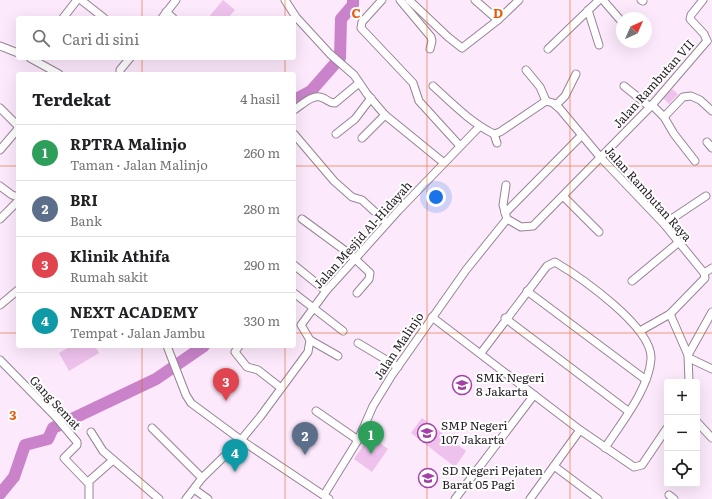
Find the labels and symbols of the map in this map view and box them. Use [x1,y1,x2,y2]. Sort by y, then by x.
text: C [351,3,361,22]
text: D [493,3,503,22]
north arrow [616,12,652,48]
street label: Jalan Rambutan VII [608,35,698,132]
street label: Jalan Rambutan Raya [601,142,697,245]
street label: Jalan Mesjid Al-Hidayah [309,176,416,292]
your location [426,187,446,207]
street label: Jalan Malinjo [369,308,427,383]
pin: 3 [213,368,239,401]
place label: SMK Negeri 8 Jakarta [476,368,544,400]
street label: Gang Semat [26,371,86,434]
school or university icon: SMK Negeri 8 Jakarta [451,374,473,396]
text: 3 [9,405,17,424]
place label: SMP Negeri 107 Jakarta [441,416,508,448]
pin: 1 [358,421,384,454]
pin: 2 [292,422,318,455]
school or university icon: SMP Negeri 107 Jakarta [416,422,438,444]
pin: 4 [222,439,248,472]
place label: SD Negeri Pejaten Barat 05 Pagi [442,461,543,493]
school or university icon: SD Negeri Pejaten Barat 05 Pagi [417,467,439,489]

